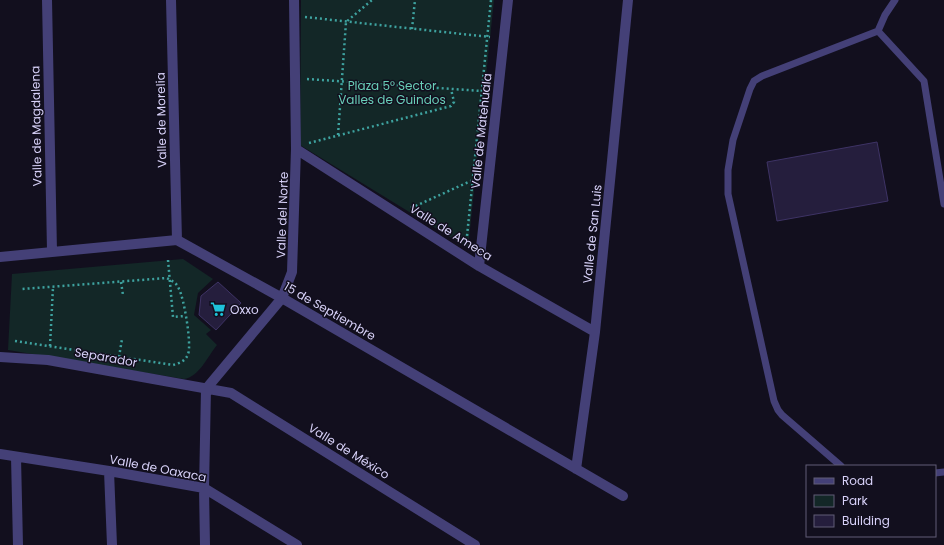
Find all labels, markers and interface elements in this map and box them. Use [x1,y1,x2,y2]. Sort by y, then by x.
street label: Valle de Magdalena [26,66,46,186]
street label: Valle de Morelia [152,72,170,168]
street label: Valle de Matehuala [466,72,496,190]
park label: Plaza 5° Sector Valles de Guindos [338,77,446,108]
street label: Valle del Norte [272,171,292,259]
street label: Valle de San Luis [578,184,606,284]
street label: Valle de Ameca [406,200,496,264]
street label: 15 de Septiembre [281,278,379,344]
supermarket icon: Oxxo [209,300,227,318]
place label: Oxxo [230,301,259,318]
street label: Separador [73,343,139,371]
street label: Valle de México [305,419,393,483]
street label: Valle de Oaxaca [108,450,208,486]
legend [806,465,936,537]
text: Road [842,472,873,489]
text: Park [842,492,869,509]
text: Building [842,512,890,529]

